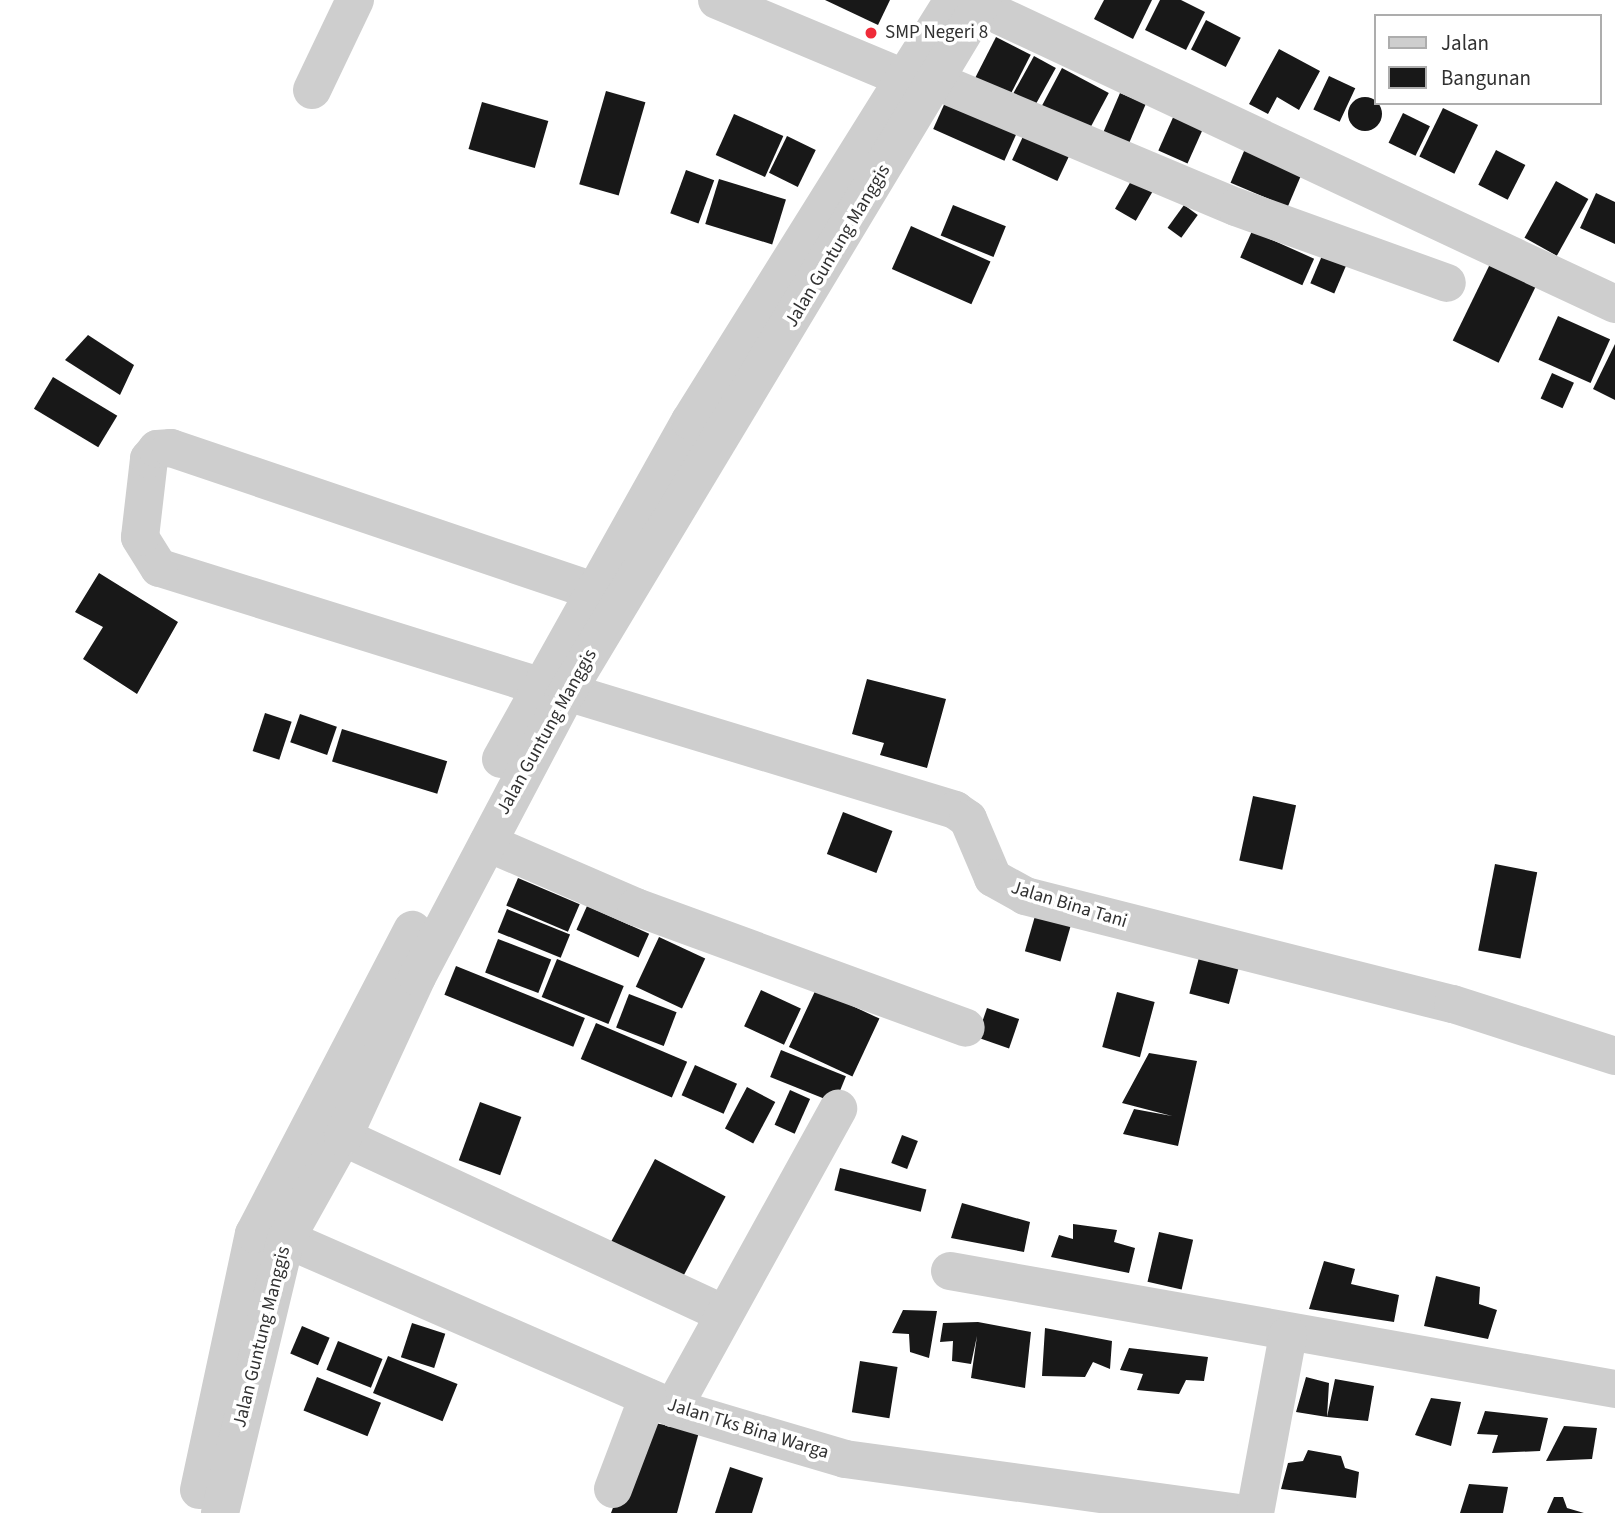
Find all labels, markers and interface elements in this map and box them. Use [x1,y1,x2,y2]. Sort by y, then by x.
legend [1374,14,1601,105]
place label: SMP Negeri 8 [885,22,988,44]
marker: SMP Negeri 8 [863,25,879,41]
text: Jalan [1441,28,1489,58]
text: Bangunan [1441,63,1531,93]
street label: Jalan Guntung Manggis [780,160,896,332]
street label: Jalan Guntung Manggis [492,645,602,819]
street label: Jalan Bina Tani [1008,877,1130,933]
street label: Jalan Guntung Manggis [228,1244,296,1430]
street label: Jalan Tks Bina Warga [664,1394,832,1464]

